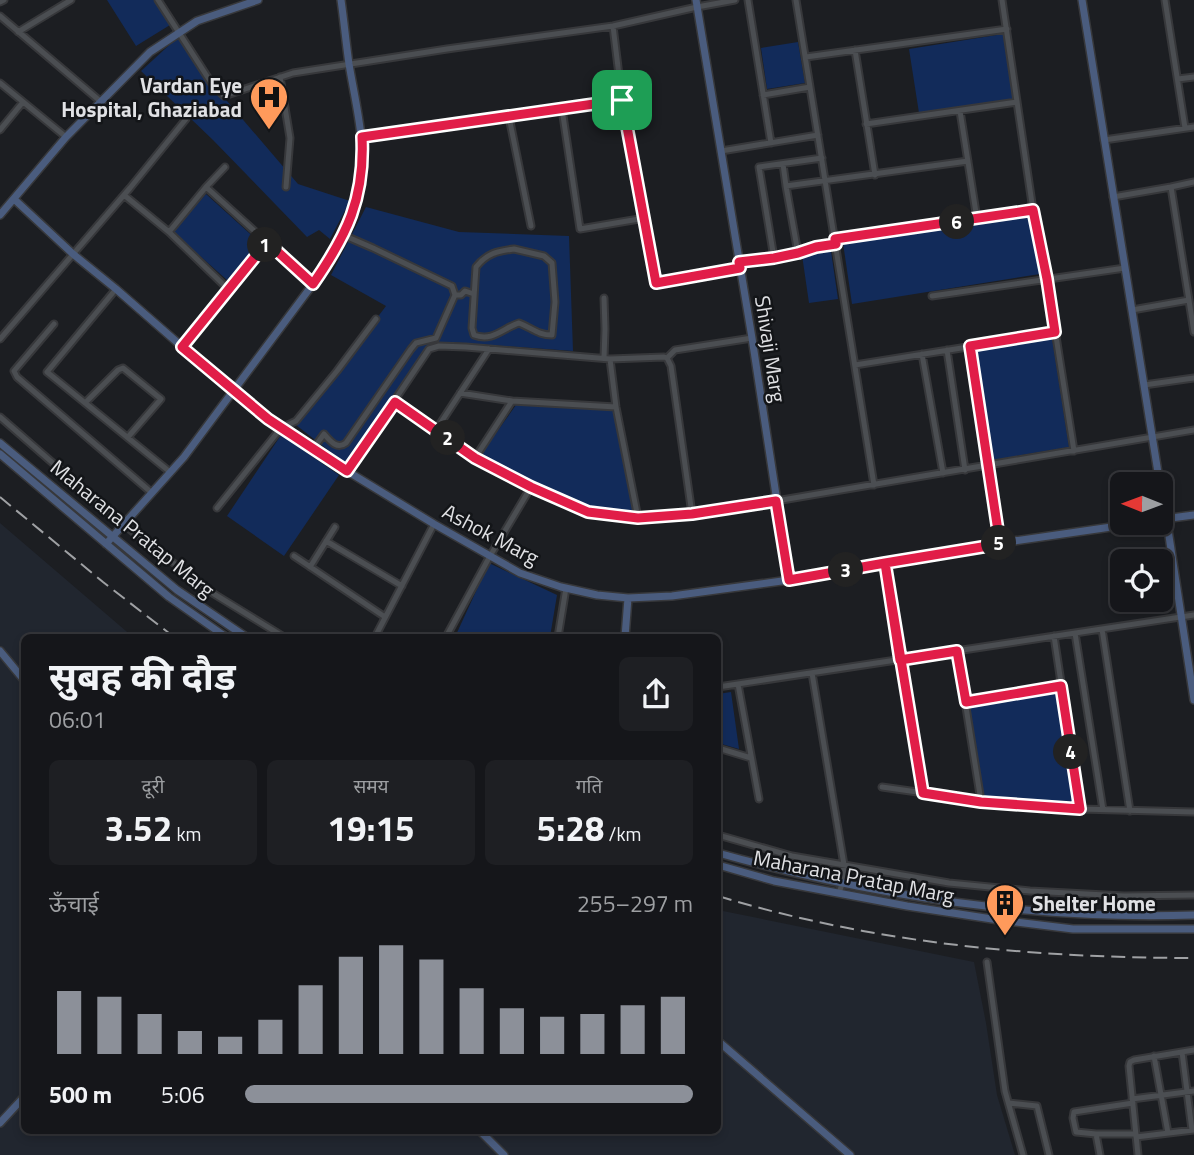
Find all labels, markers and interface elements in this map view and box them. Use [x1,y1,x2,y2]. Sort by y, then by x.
place label: Vardan Eye Hospital, Ghaziabad [61,69,242,125]
pin [592,70,652,130]
hospital icon: Vardan Eye Hospital, Ghaziabad [248,76,290,131]
icon: arrive [603,81,641,119]
pin: 6 [940,204,974,240]
text: 6 [951,207,962,236]
pin: 1 [247,228,282,262]
text: 1 [259,230,270,259]
street label: Shivaji Marg [747,293,795,405]
pin: 2 [430,420,466,456]
text: 2 [442,423,453,452]
street label: Maharana Pratap Marg [44,451,223,605]
north arrow [1110,472,1172,536]
map controls [1110,472,1173,612]
street label: Ashok Marg [437,495,545,573]
pin: 5 [982,526,1016,560]
text: 5 [993,528,1004,557]
button: locate [1110,549,1173,612]
pin: 3 [828,552,864,588]
text: 3 [840,555,851,584]
text: सुबह की दौड़ [49,647,236,705]
button: share [619,657,693,731]
text: 06:01 [49,702,106,737]
pin: 4 [1054,734,1088,770]
text: 4 [1065,737,1076,766]
text: दूरी [142,771,164,800]
text: समय [353,771,389,800]
text: गति [576,771,602,800]
text: 3.52 [105,801,172,855]
text: 19:15 [327,801,415,855]
text: 5:28 [537,801,604,855]
text: km [172,819,201,848]
text: /km [604,819,641,848]
street label: Maharana Pratap Marg [751,841,957,911]
building icon: Shelter Home [984,882,1026,937]
text: ऊँचाई [49,886,99,921]
text: 255–297 m [577,886,693,921]
place label: Shelter Home [1032,887,1156,919]
text: 500 m [49,1077,112,1112]
text: 5:06 [161,1077,205,1112]

